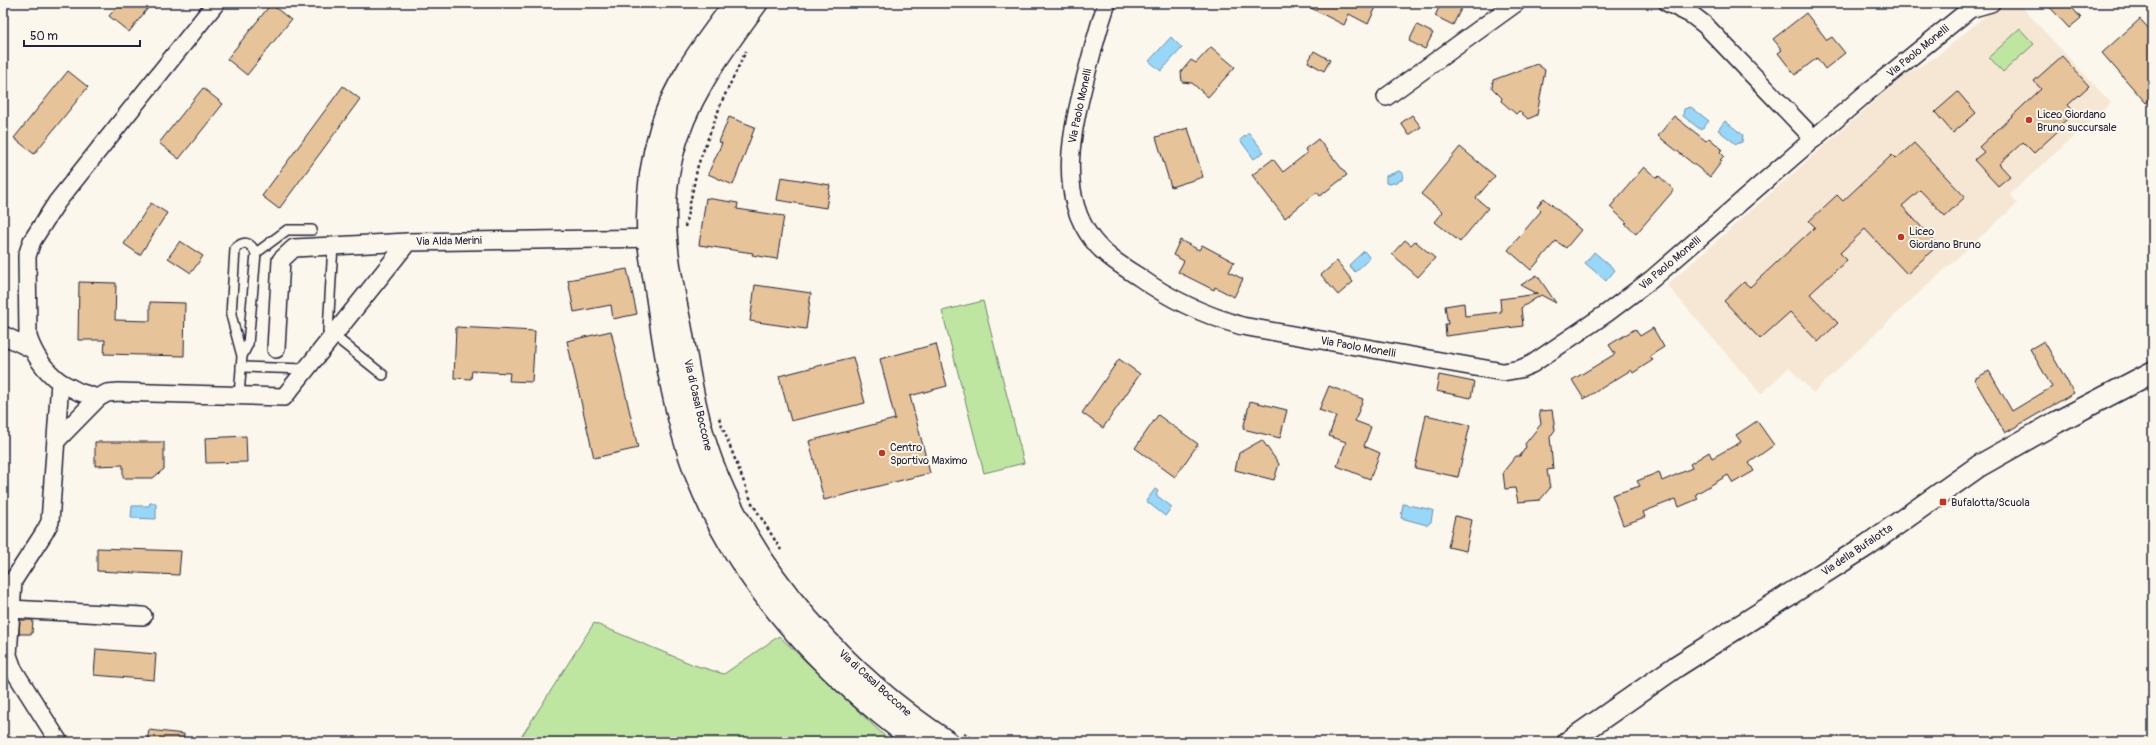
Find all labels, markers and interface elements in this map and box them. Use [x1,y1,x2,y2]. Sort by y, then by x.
scale bar [24,22,140,48]
street label: Via Paolo Monelli [1884,22,1952,80]
text: 50 m [30,29,58,44]
street label: Via Paolo Monelli [1066,67,1094,145]
place label: Liceo Giordano Bruno succursale [2037,108,2117,134]
marker: Liceo Giordano Bruno succursale [2024,115,2034,125]
place label: Liceo Giordano Bruno [1909,225,1981,251]
marker: Liceo Giordano Bruno [1896,232,1906,242]
street label: Via Alda Merini [416,234,482,248]
street label: Via Paolo Monelli [1637,234,1703,292]
street label: Via Paolo Monelli [1319,334,1397,360]
street label: Via di Casal Boccone [681,358,715,453]
place label: Centro Sportivo Maximo [890,441,967,467]
marker: Centro Sportivo Maximo [877,448,887,458]
place label: Bufalotta/Scuola [1951,496,2030,509]
marker: Bufalotta/Scuola [1938,497,1948,507]
street label: Via della Bufalotta [1819,521,1895,579]
street label: Via di Casal Boccone [836,647,915,719]

